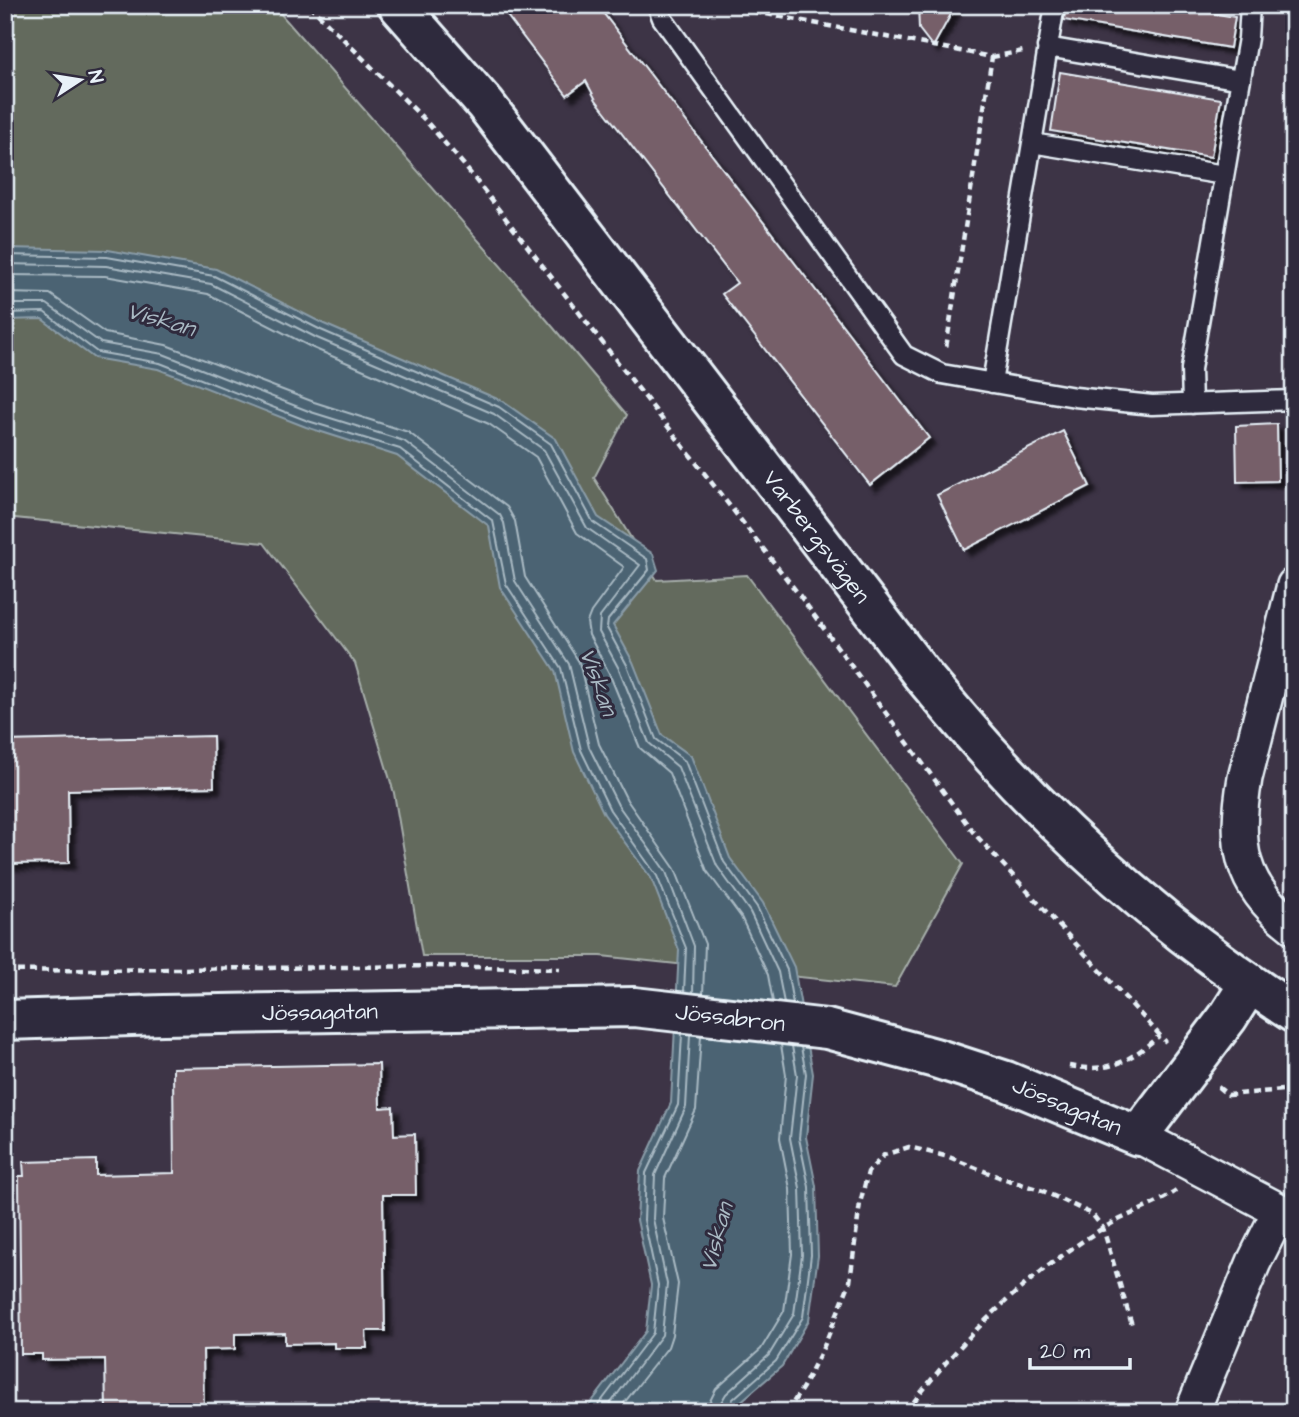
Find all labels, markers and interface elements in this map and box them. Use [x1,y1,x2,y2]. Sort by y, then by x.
north arrow [46,46,116,116]
text: N [81,68,110,85]
water label: Viskan [123,294,201,346]
street label: Varbergsvägen [755,464,878,610]
water label: Viskan [570,643,627,722]
street label: Jössagatan [262,995,378,1029]
street label: Jössabron [674,996,787,1040]
street label: Jössagatan [1007,1069,1127,1144]
water label: Viskan [692,1197,743,1275]
scale bar [1030,1326,1129,1370]
text: 20 m [1040,1337,1091,1366]

